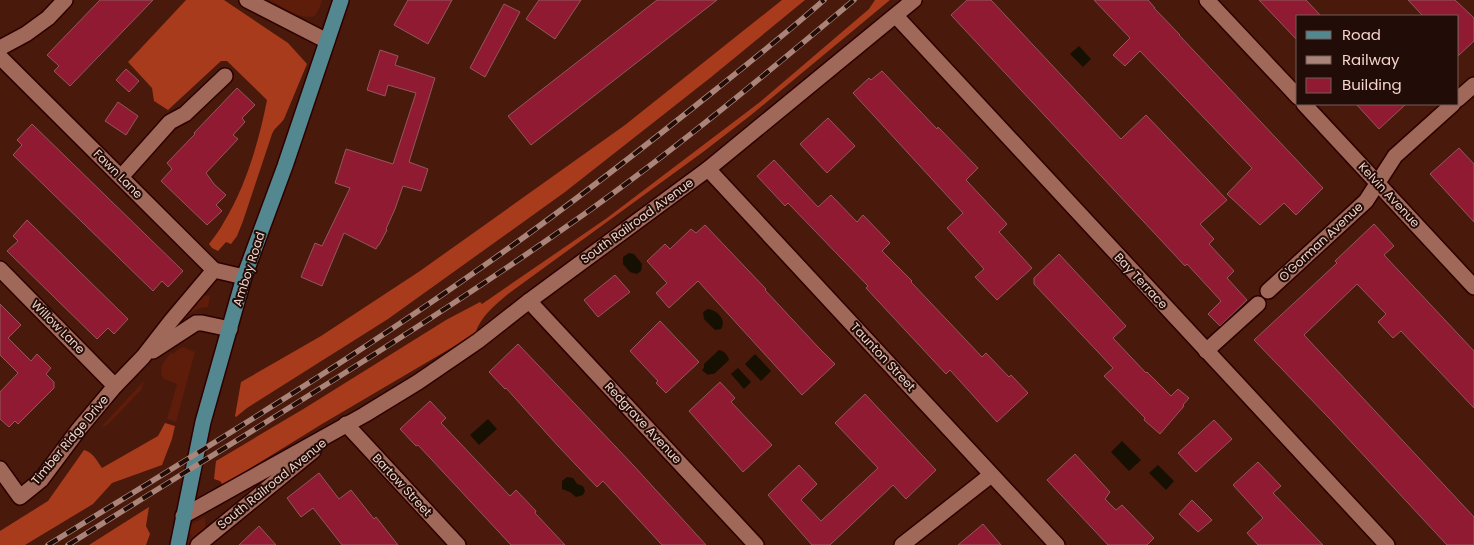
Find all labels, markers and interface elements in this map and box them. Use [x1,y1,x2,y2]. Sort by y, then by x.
legend [1296,15,1459,105]
text: Road [1342,24,1381,45]
text: Railway [1342,49,1400,70]
text: Building [1342,74,1402,95]
street label: Fawn Lane [90,145,147,202]
street label: Kelvin Avenue [1355,158,1424,231]
street label: South Railroad Avenue [577,174,697,267]
street label: O'Gorman Avenue [1275,198,1366,285]
street label: Amboy Road [228,229,269,308]
street label: Bay Terrace [1111,249,1172,312]
street label: Willow Lane [28,296,89,357]
street label: Taunton Street [847,319,920,395]
street label: Redgrave Avenue [601,378,686,467]
street label: Timber Ridge Drive [27,391,112,488]
street label: South Railroad Avenue [214,434,330,533]
street label: Bartow Street [369,450,436,520]

